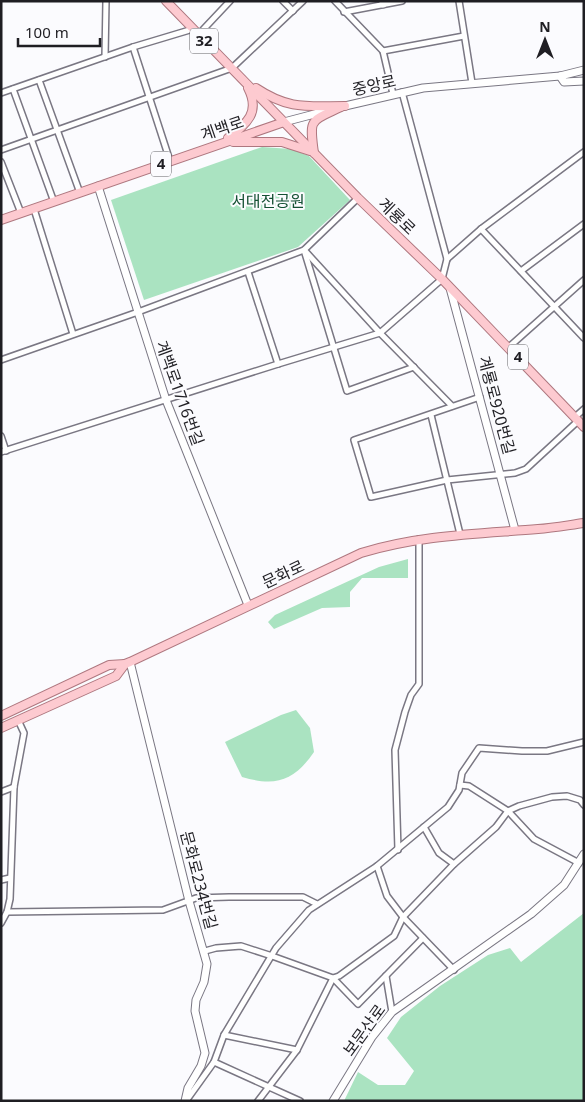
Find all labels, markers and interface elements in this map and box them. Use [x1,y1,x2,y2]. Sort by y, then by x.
scale bar [18,15,100,47]
north arrow [520,15,570,65]
text: N [539,17,551,36]
text: 100 m [25,22,69,42]
road number: 32 [190,28,218,54]
street label: 중앙로 [350,69,398,101]
street label: 계백로 [198,110,247,146]
road number: 4 [151,152,171,176]
park label: 서대전공원 [231,190,305,212]
street label: 계룡로 [373,193,421,239]
street label: 계백로1716번길 [151,337,209,449]
road number: 4 [508,344,528,370]
street label: 계룡로920번길 [473,353,521,457]
street label: 문화로 [258,555,308,593]
street label: 문화로234번길 [175,828,223,932]
street label: 보문산로 [338,999,390,1060]

